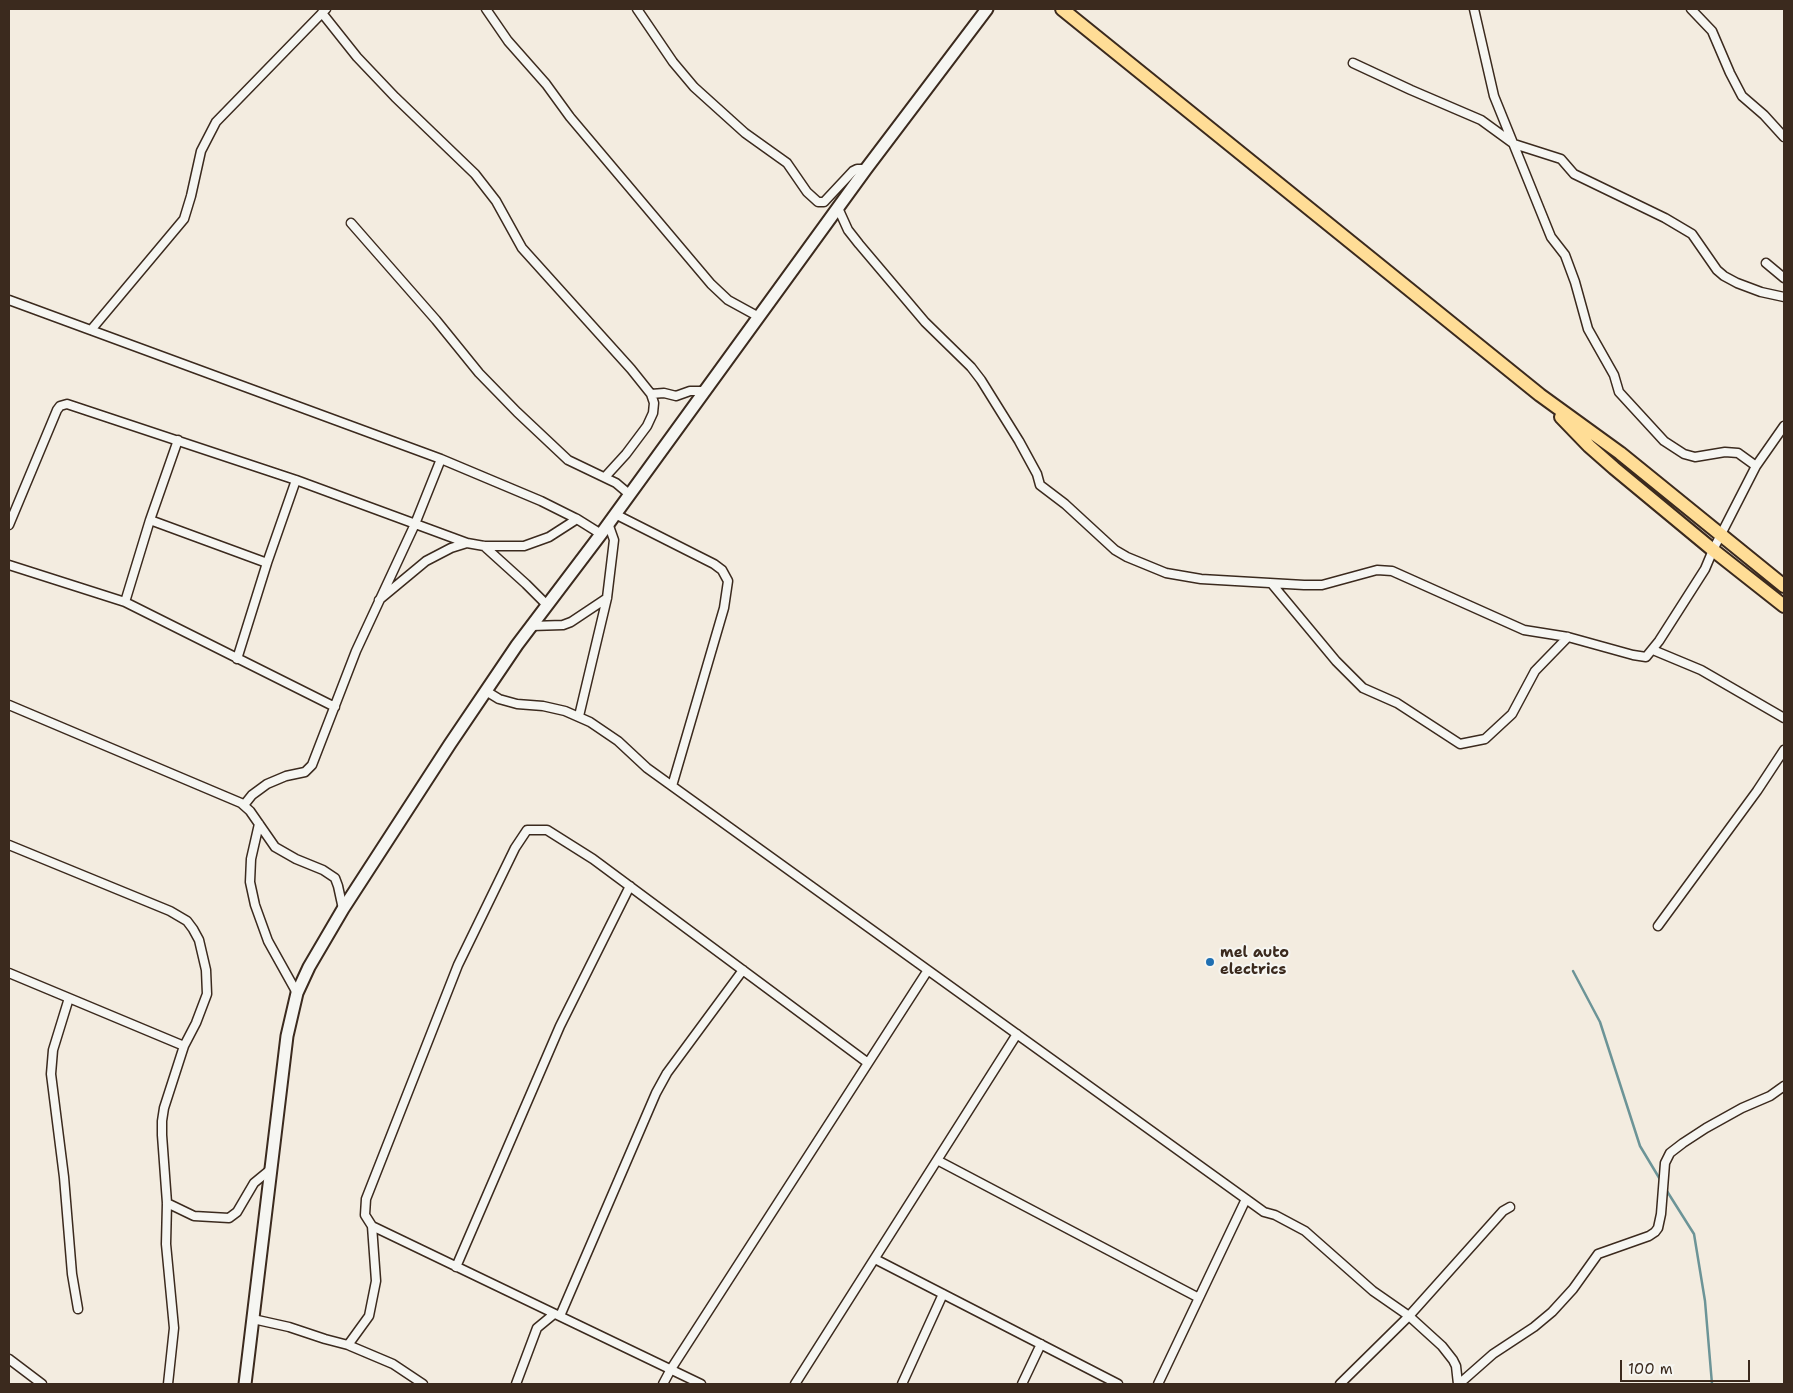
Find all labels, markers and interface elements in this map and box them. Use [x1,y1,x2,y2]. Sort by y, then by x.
place label: mel auto electrics [1220,944,1289,979]
marker: mel auto electrics [1204,956,1216,968]
scale bar [1623,1350,1753,1382]
text: 100 m [1628,1359,1673,1379]

